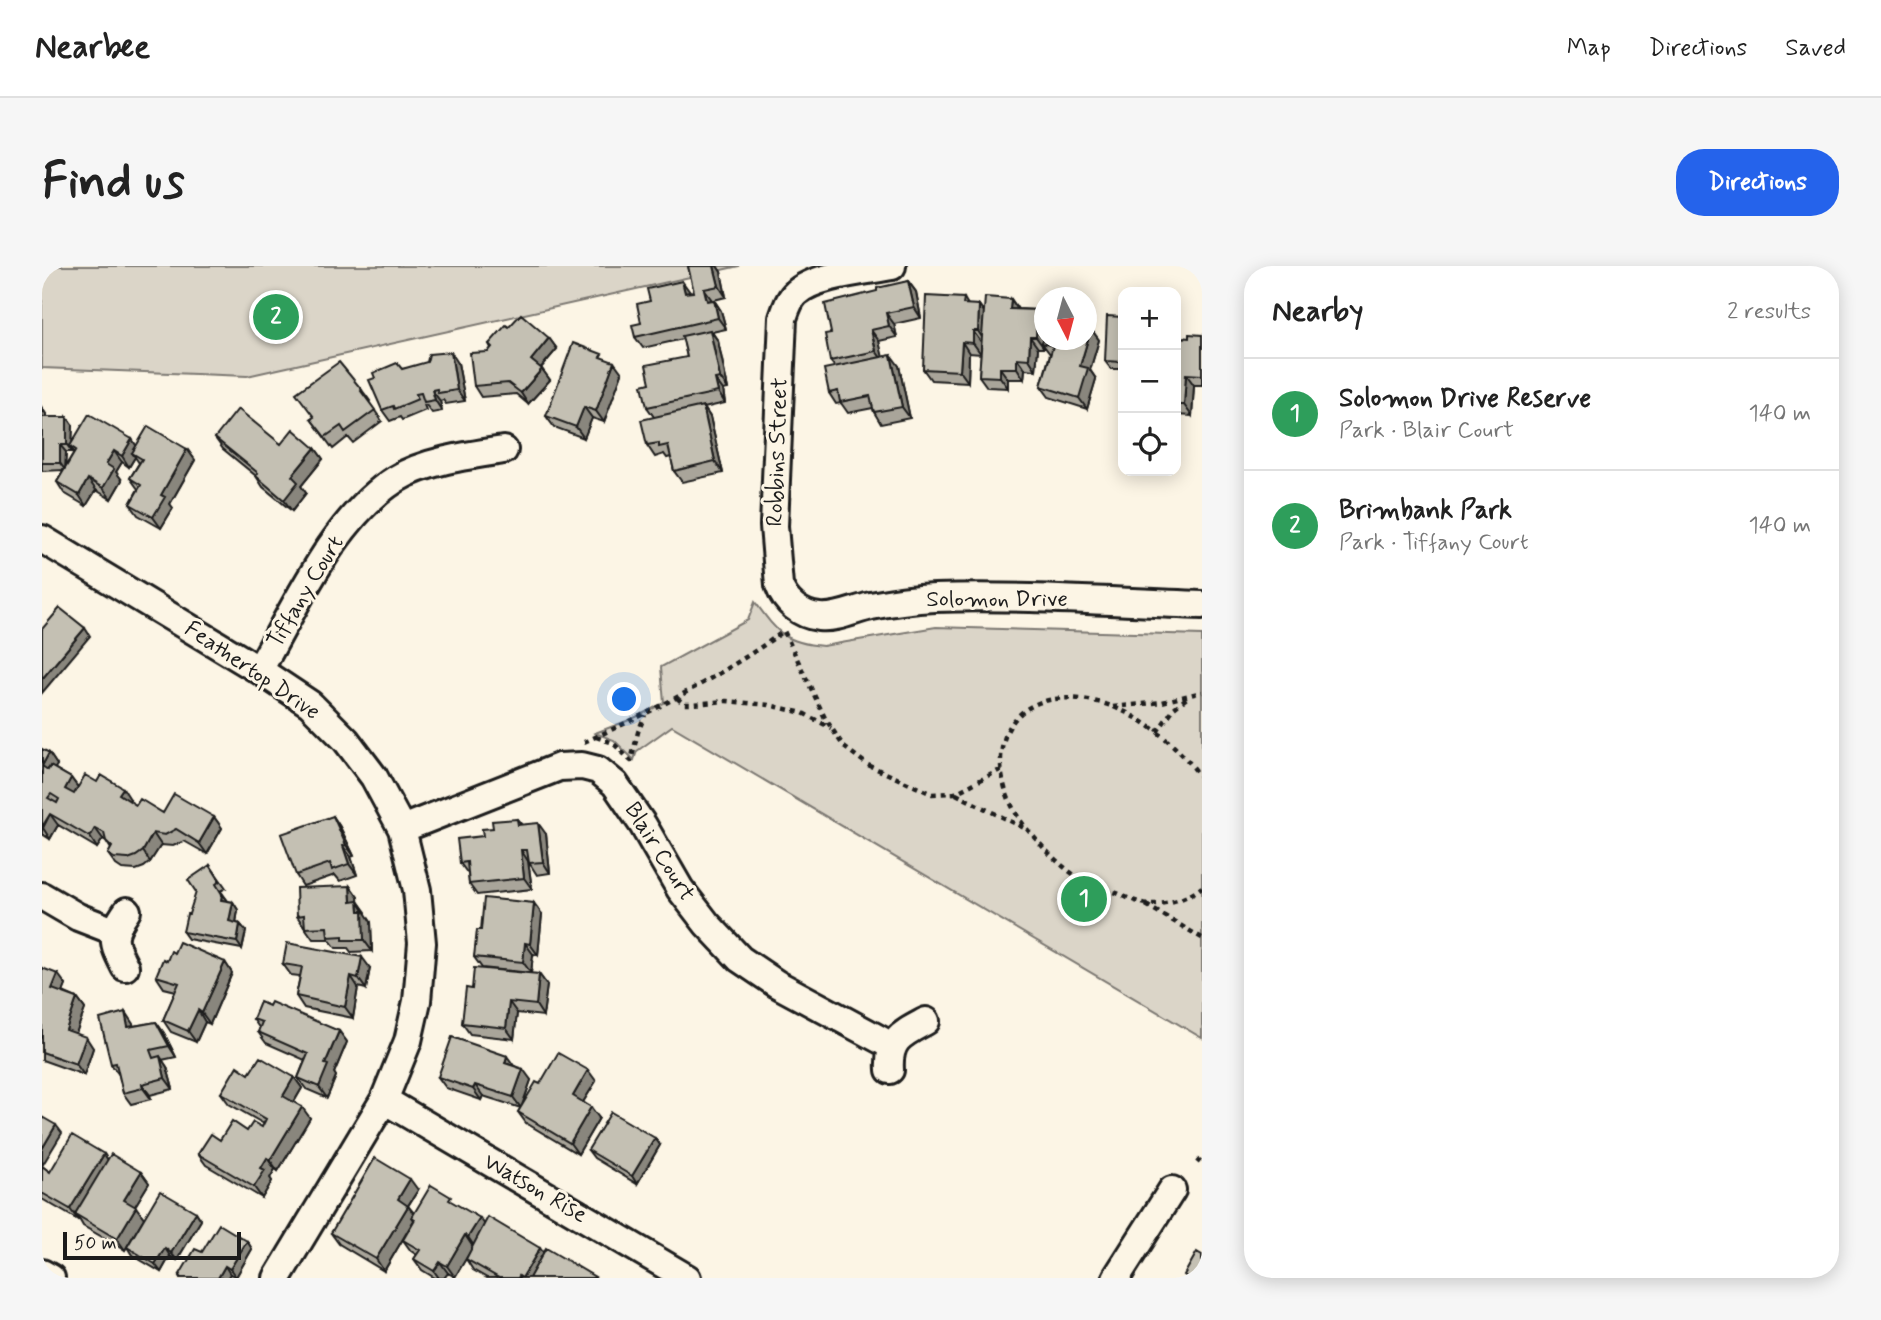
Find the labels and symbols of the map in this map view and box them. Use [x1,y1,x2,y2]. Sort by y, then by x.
north arrow [1034,287,1097,350]
pin: 2 [253,291,299,343]
street label: Robbins Street [760,377,796,527]
street label: Tiffany Court [261,530,351,654]
street label: Solomon Drive [926,585,1068,615]
street label: Feathertop Drive [178,614,326,728]
your location [607,682,641,716]
street label: Blair Court [617,797,701,907]
pin: 1 [1061,873,1107,925]
street label: Watson Rise [478,1147,592,1231]
scale bar [63,1229,242,1261]

